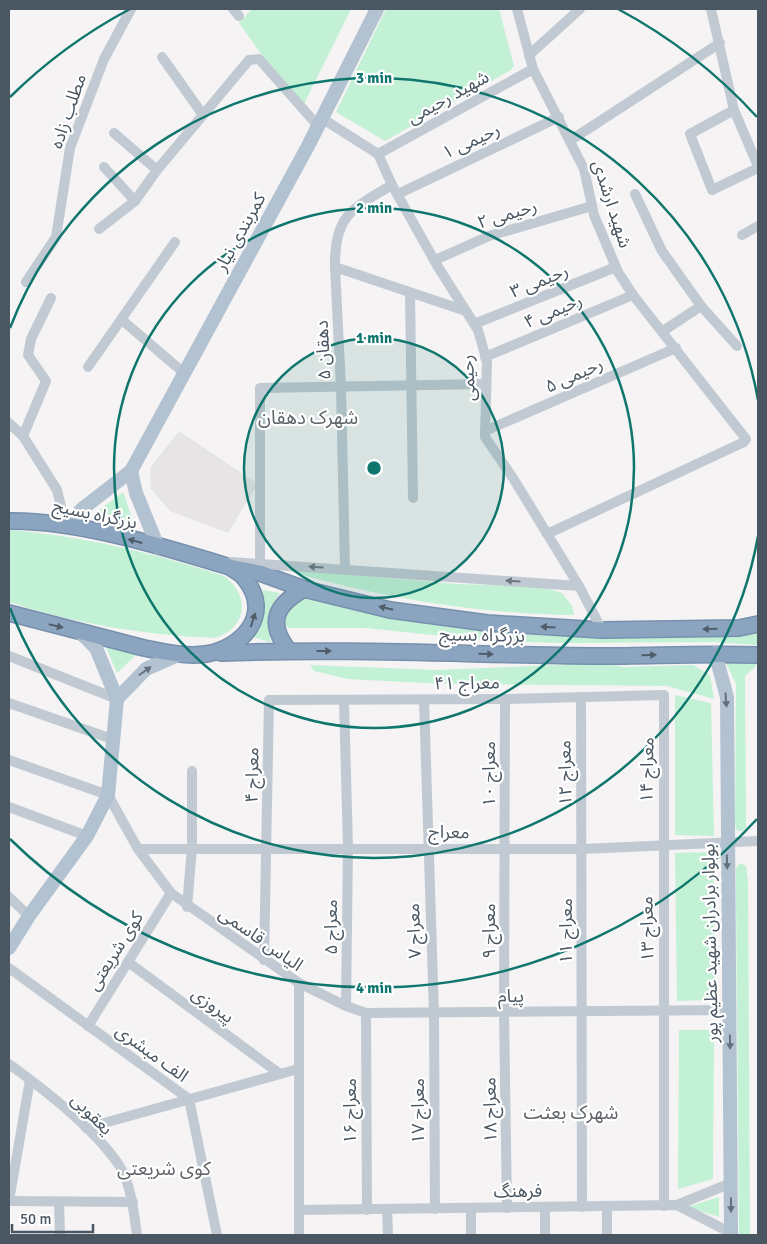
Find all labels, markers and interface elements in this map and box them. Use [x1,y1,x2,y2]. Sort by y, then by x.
street label: شهید رحیمی [403,65,493,129]
text: 3 min [356,69,392,87]
street label: مطلب زاده [45,71,91,151]
street label: رحیمی ۱ [439,118,503,164]
street label: شهید ارشدی [587,157,637,251]
street label: کمربندی نیار [209,189,271,276]
street label: رحیمی ۲ [475,195,539,233]
text: 2 min [356,199,392,217]
street label: رحیمی ۳ [507,259,571,303]
street label: رحیمی ۴ [521,289,585,333]
street label: دهقان ۵ [310,320,336,380]
text: 1 min [356,329,392,347]
street label: رحیمی ۵ [542,353,606,397]
street label: رحیمی [456,354,480,402]
district label: شهرک دهقان [258,406,358,430]
centre of rings [365,459,383,477]
street label: بزرگراه بسیج [50,494,139,536]
one-way arrow [127,537,142,545]
one-way arrow [308,563,324,571]
one-way arrow [505,577,521,585]
one-way arrow [379,604,394,612]
one-way arrow [250,613,257,628]
one-way arrow [48,622,63,630]
one-way arrow [539,622,555,630]
street label: بزرگراه بسیج [439,623,525,649]
one-way arrow [702,625,718,633]
one-way arrow [316,647,332,655]
one-way arrow [478,650,494,658]
one-way arrow [641,650,657,658]
one-way arrow [138,666,152,676]
street label: معراج ۴۱ [434,671,500,697]
one-way arrow [723,692,731,708]
street label: معراج ۱۴ [635,737,661,803]
street label: معراج ۱۲ [553,740,579,806]
street label: معراج ۱۰ [478,741,502,807]
street label: معراج ۴ [241,747,265,803]
street label: معراج [428,821,470,845]
street label: بولوار برادران شهید عظیم‌ پور [697,843,725,1044]
one-way arrow [723,855,731,871]
street label: معراج ۱۳ [635,896,661,962]
street label: معراج ۱۱ [555,898,579,964]
street label: معراج ۵ [320,899,344,955]
street label: الیاس قاسمی [215,902,307,976]
street label: معراج ۷ [402,903,428,959]
street label: معراج ۹ [478,903,502,959]
street label: کوی شریعتی [82,907,148,995]
text: 4 min [356,979,392,997]
street label: پیروزی [187,982,239,1028]
street label: پیام [498,985,524,1010]
street label: الف مبشری [111,1019,193,1087]
one-way arrow [726,1035,734,1051]
street label: معراج ۱۸ [478,1077,504,1143]
street label: معراج ۱۶ [339,1078,363,1144]
street label: معراج ۱۷ [407,1078,431,1144]
street label: یعقوبی [66,1088,118,1140]
district label: شهرک بعثت [523,1101,619,1125]
district label: کوی شریعتی [117,1157,212,1181]
street label: فرهنگ [494,1180,542,1202]
one-way arrow [727,1197,735,1213]
scale bar [12,1202,94,1234]
text: 50 m [20,1210,51,1228]

